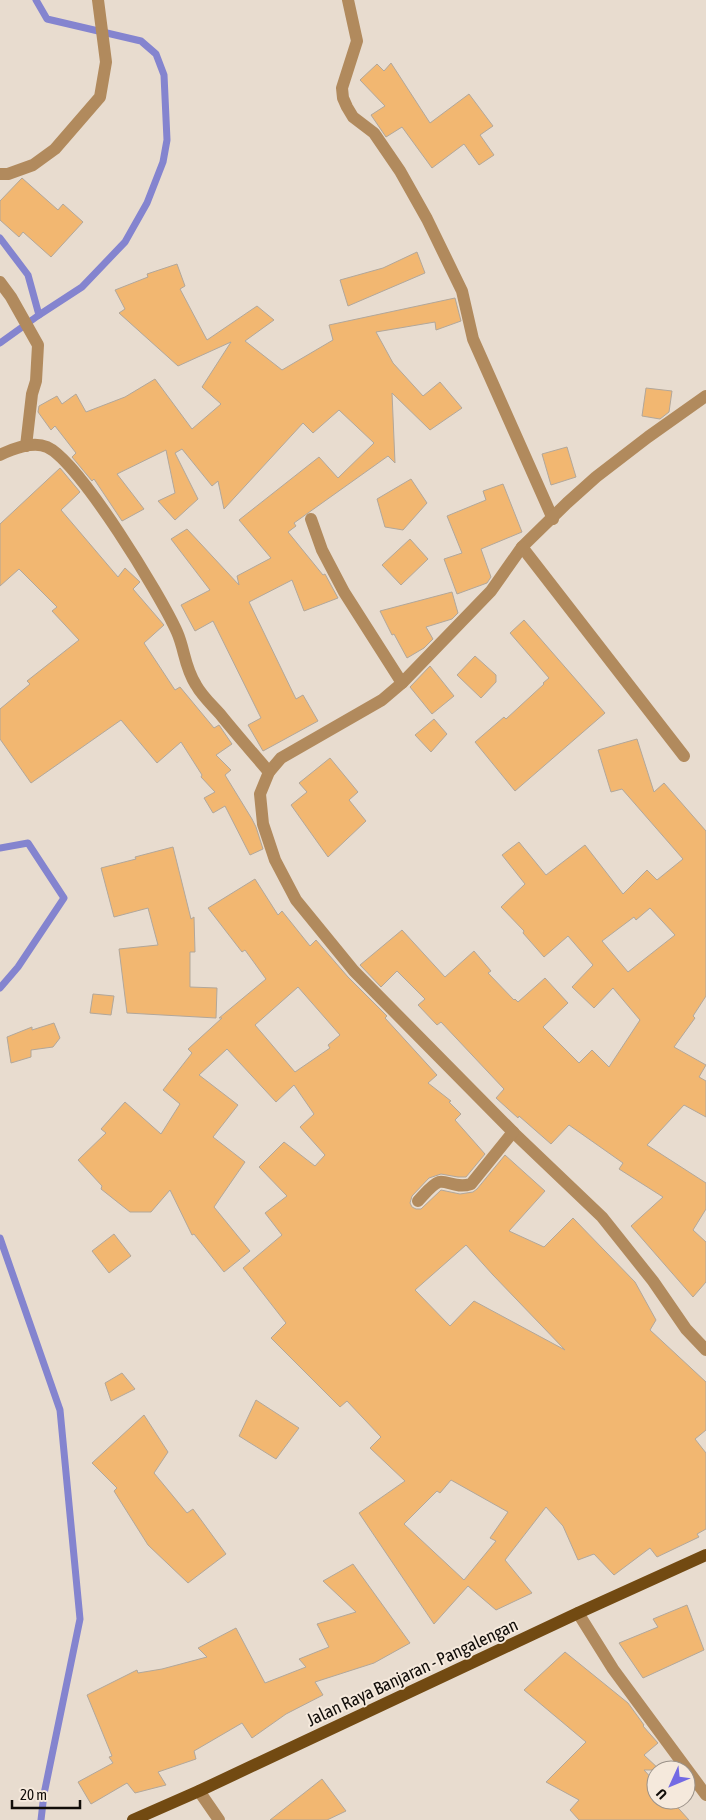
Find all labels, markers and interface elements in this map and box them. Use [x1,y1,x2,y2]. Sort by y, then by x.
street label: Jalan Raya Banjaran - Pangalengan [303,1614,521,1730]
north arrow [646,1760,696,1810]
scale bar [12,1778,80,1810]
text: 20 m [20,1786,47,1803]
text: U [653,1786,670,1803]

